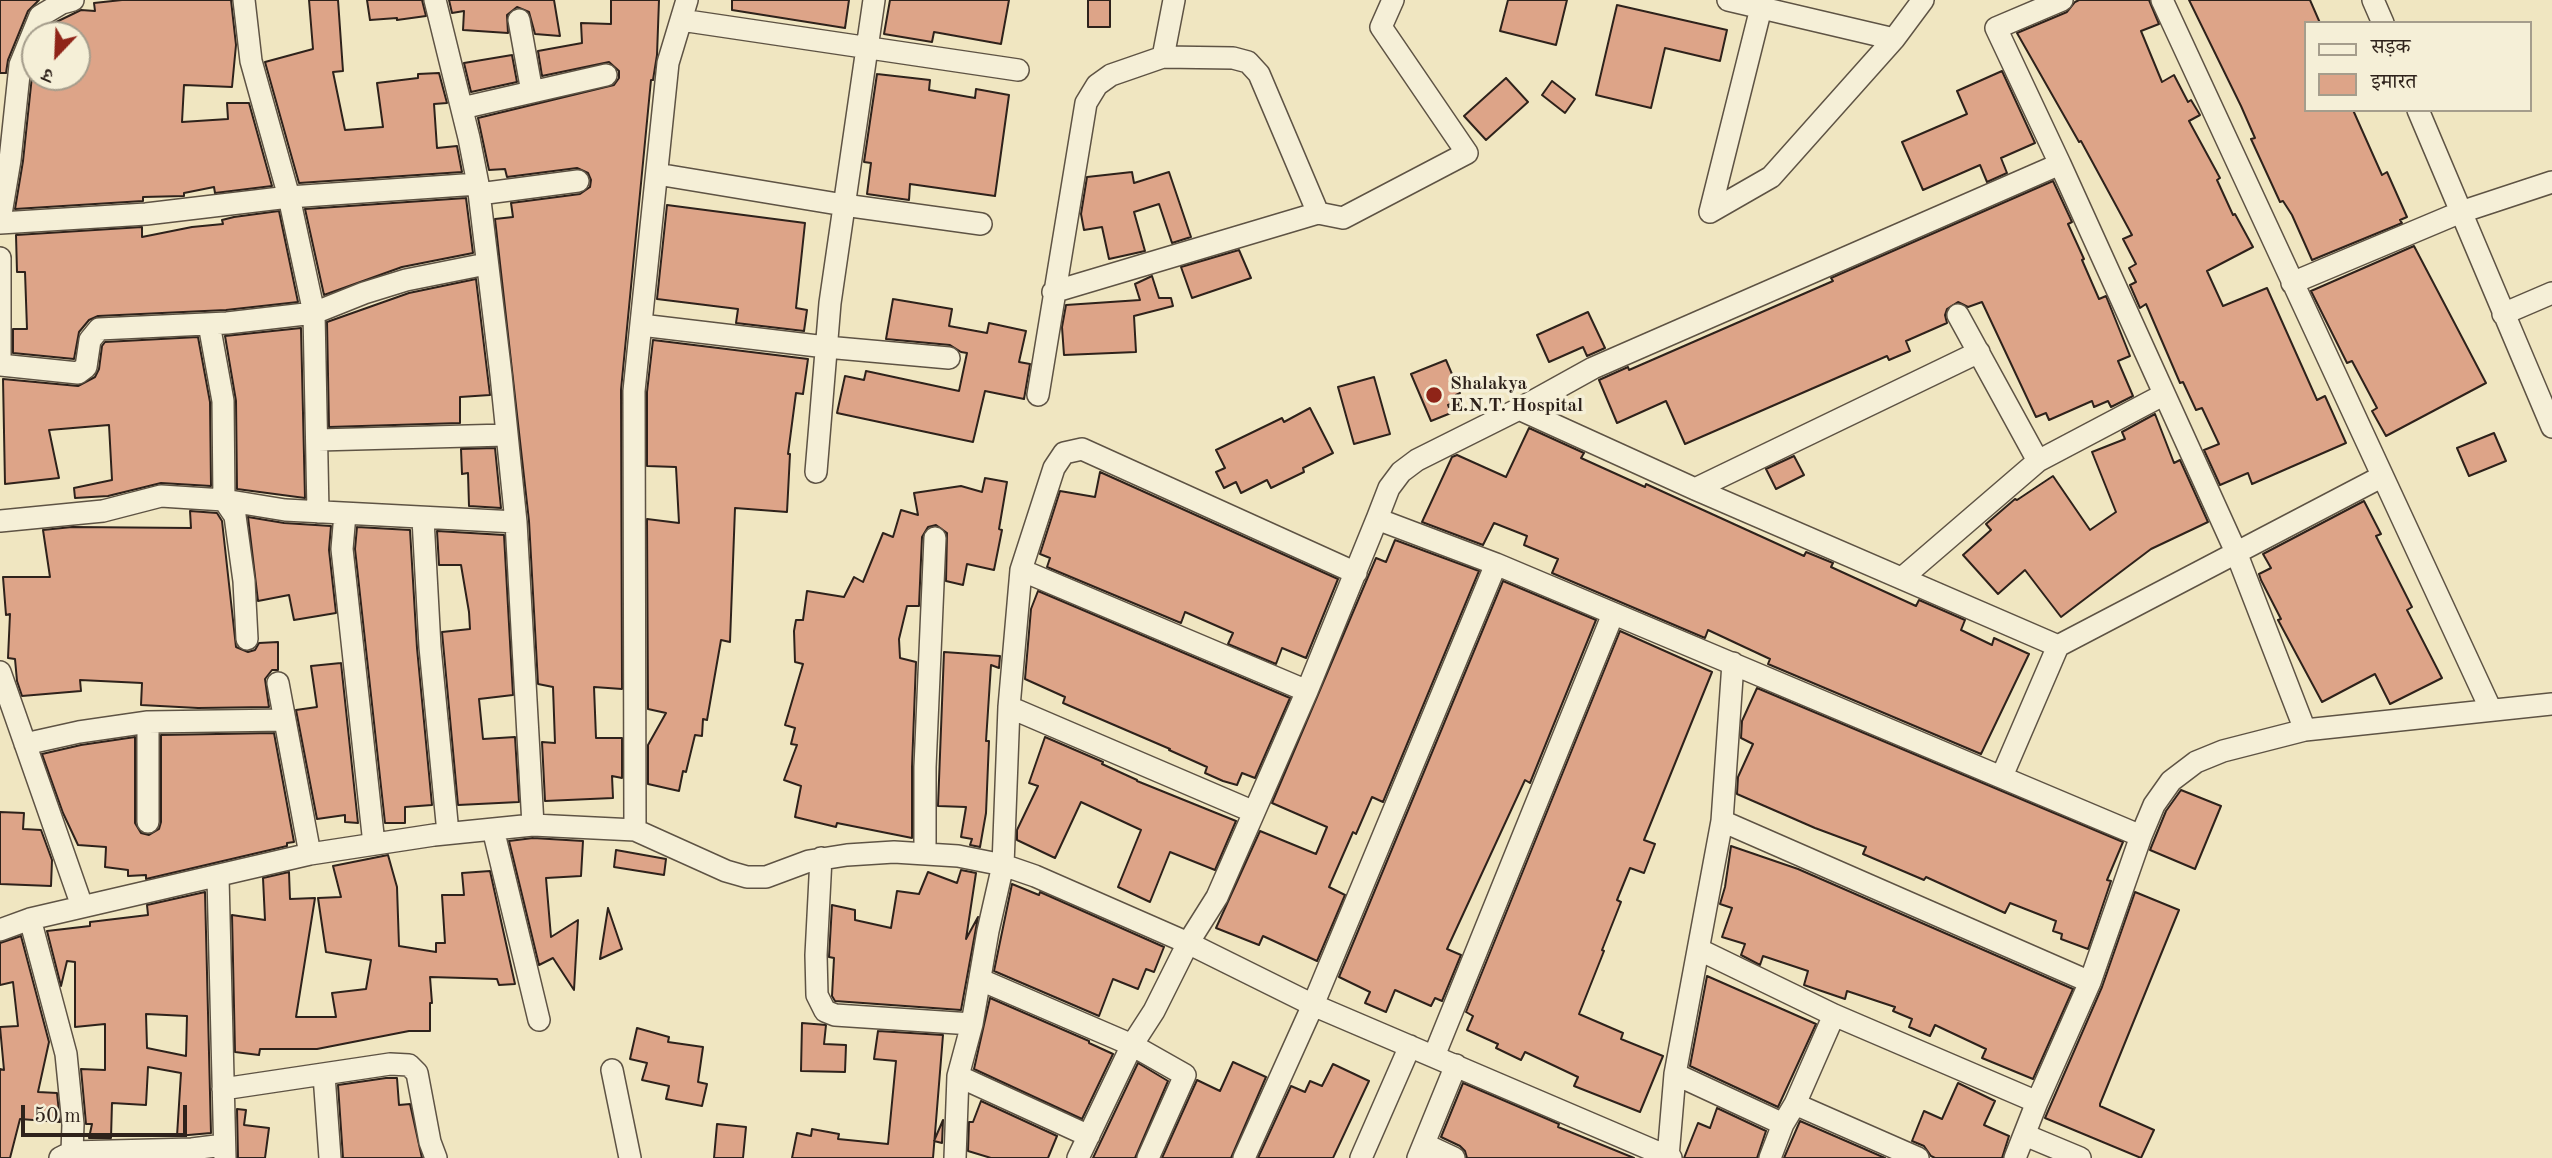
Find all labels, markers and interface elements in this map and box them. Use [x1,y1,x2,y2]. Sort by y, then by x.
north arrow [21,21,91,91]
legend [2304,21,2531,112]
text: सड़क [2371,37,2410,58]
text: उ [40,63,57,85]
text: इमारत [2371,72,2417,93]
place label: Shalakya E.N.T. Hospital [1450,373,1583,417]
marker: Shalakya E.N.T. Hospital [1424,385,1444,405]
scale bar [24,1092,191,1136]
text: 50 m [34,1106,81,1127]

